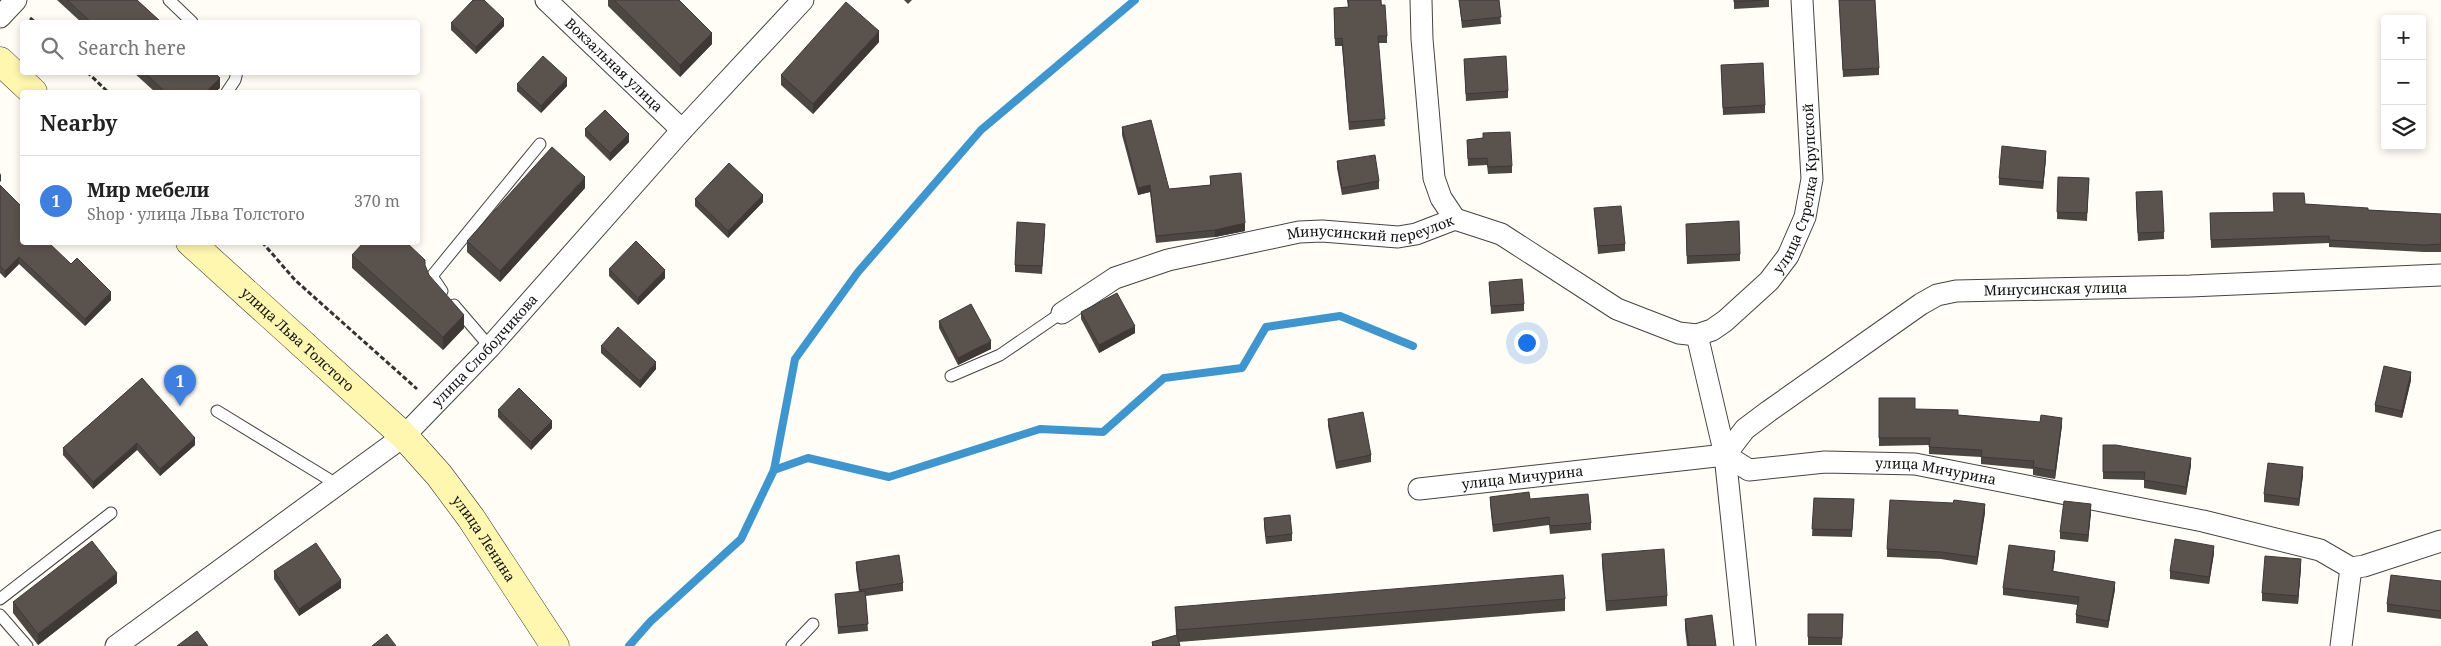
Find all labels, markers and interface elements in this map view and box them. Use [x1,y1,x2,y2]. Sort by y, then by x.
street label: Вокзальная улица [561,13,667,116]
map controls [2381,15,2426,150]
button: + [2381,15,2426,60]
search box [20,20,420,75]
icon: search [38,34,66,62]
text: Search here [78,35,186,61]
button: − [2381,60,2426,105]
street label: улица Стрелка Крупской [1768,103,1821,277]
button: layers [2381,105,2426,150]
text: Nearby [40,109,118,137]
text: Мир мебели [87,177,209,203]
text: 1 [51,190,61,212]
text: 370 m [354,190,400,212]
text: Shop · улица Льва Толстого [87,203,305,225]
street label: Минусинский переулок [1285,210,1457,246]
street label: Минусинская улица [1983,277,2128,299]
street label: улица Льва Толстого [237,283,358,395]
street label: улица Слободчикова [427,290,542,411]
your location [1514,330,1540,356]
pin: 1 [164,365,196,406]
street label: улица Мичурина [1875,453,1998,489]
street label: улица Мичурина [1460,461,1584,493]
street label: улица Ленина [448,491,520,585]

